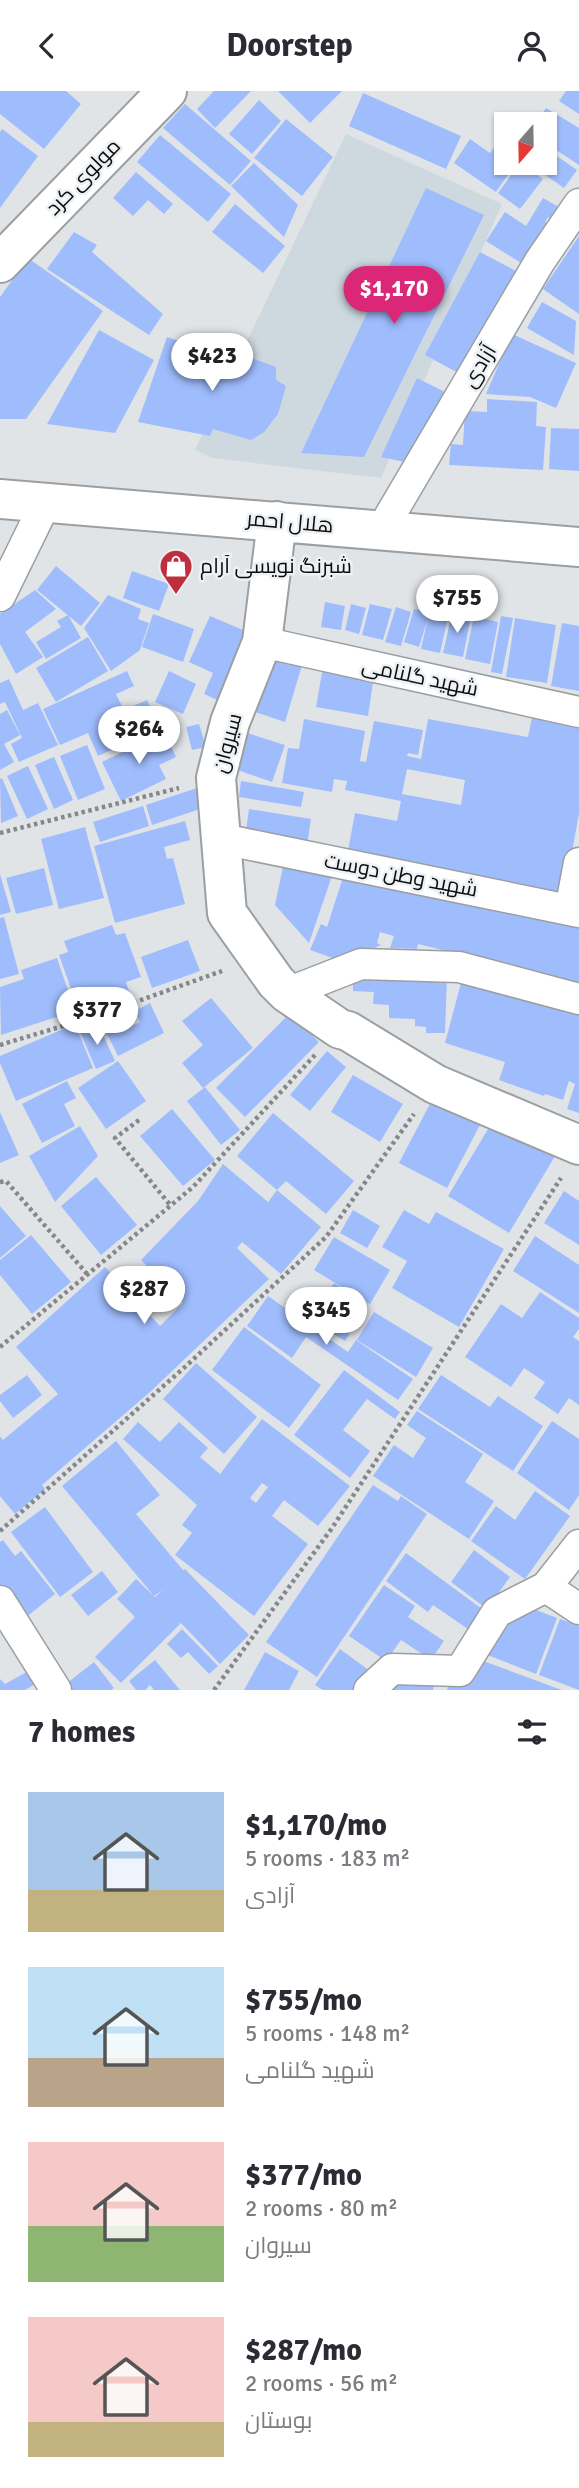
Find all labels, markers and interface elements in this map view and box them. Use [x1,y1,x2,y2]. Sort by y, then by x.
text: Doorstep [226,26,353,65]
icon: back [28,27,66,65]
icon: person [513,27,551,65]
north arrow [494,112,556,175]
map controls [494,112,557,175]
street label: مولوی کرد [40,133,126,221]
pin: $1,170 [337,267,451,326]
text: $1,170 [360,274,428,303]
pin: $423 [171,334,253,393]
street label: آزادی [456,339,502,392]
text: $423 [187,341,237,370]
street label: هلال احمر [244,505,335,539]
shop icon: شبرنگ نویسی آرام [157,547,195,596]
place label: شبرنگ نویسی آرام [200,553,352,580]
pin: $755 [416,575,498,635]
text: $755 [432,583,482,612]
street label: شهید گلنامی [359,652,481,702]
pin: $264 [98,707,180,766]
street label: سیروان [207,710,247,776]
text: $264 [114,714,164,743]
street label: شهید وطن دوست [322,847,480,903]
pin: $377 [56,988,138,1047]
text: $377 [72,995,122,1024]
pin: $287 [103,1267,185,1326]
text: $287 [119,1274,169,1303]
pin: $345 [285,1287,367,1347]
text: $345 [301,1295,351,1324]
icon: filters [513,1713,551,1751]
text: 7 homes [28,1714,135,1751]
text: $1,170/mo [245,1807,387,1844]
icon: home [84,1820,168,1904]
text: 5 rooms · 183 m² [245,1844,410,1873]
text: آزادی [245,1881,295,1910]
text: $755/mo [245,1982,362,2019]
icon: home [84,1995,168,2079]
text: 5 rooms · 148 m² [245,2019,410,2048]
text: شهید گلنامی [245,2056,375,2085]
text: $377/mo [245,2157,362,2194]
icon: home [84,2170,168,2254]
text: 2 rooms · 80 m² [245,2194,398,2223]
text: سیروان [245,2231,312,2260]
text: $287/mo [245,2332,362,2369]
icon: home [84,2345,168,2429]
text: 2 rooms · 56 m² [245,2369,398,2398]
text: بوستان [245,2406,312,2435]

